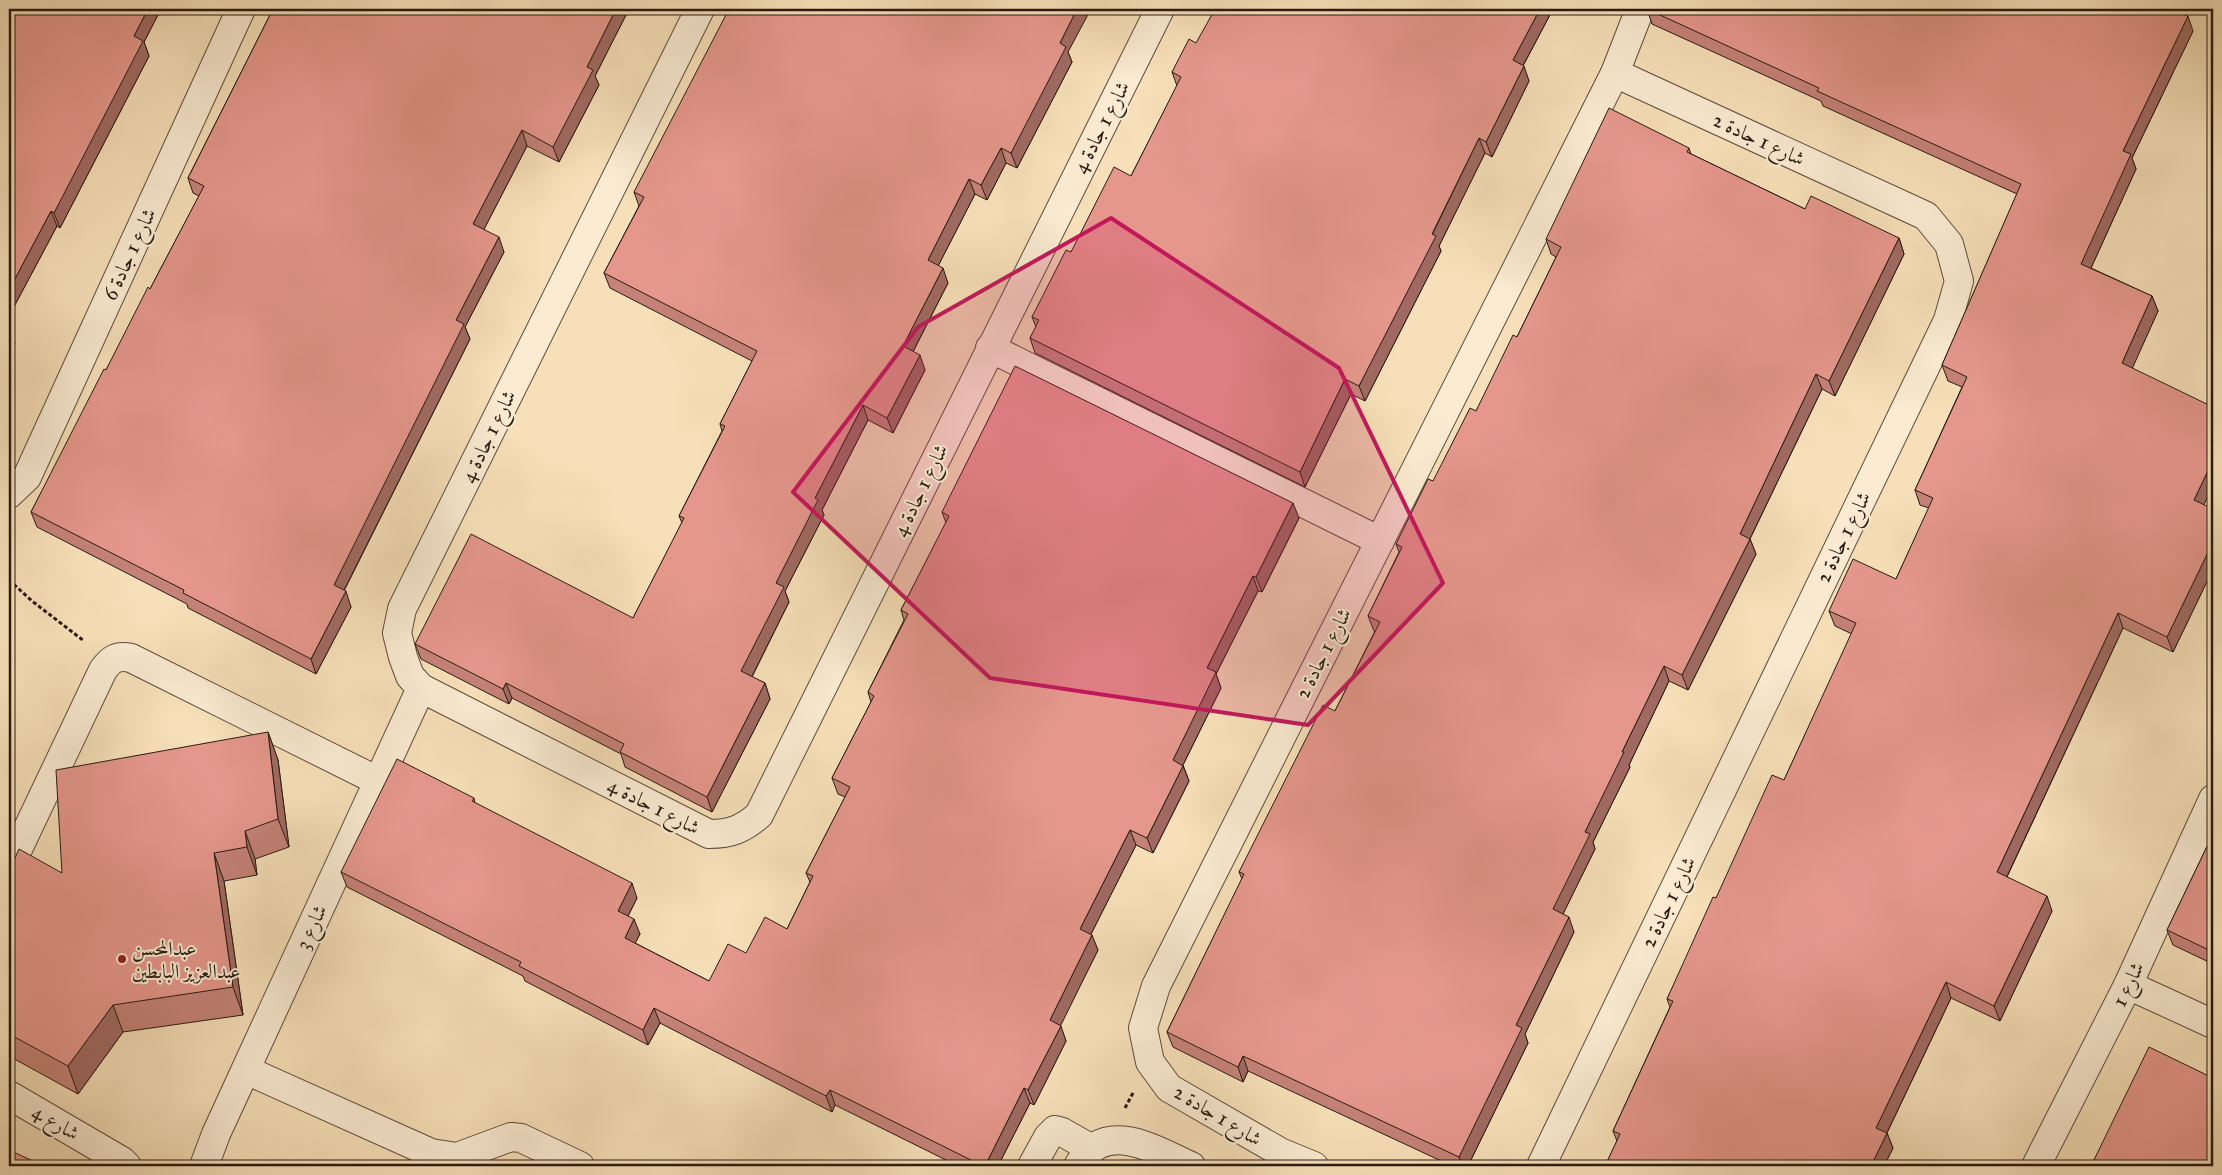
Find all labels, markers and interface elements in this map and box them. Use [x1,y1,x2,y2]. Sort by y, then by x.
street label: شارع 1 جادة 4 [1068,77,1140,180]
street label: شارع 1 جادة 2 [1707,107,1809,176]
street label: شارع 1 جادة 6 [97,204,166,306]
street label: شارع 1 جادة 4 [455,386,526,489]
street label: شارع 1 جادة 4 [887,440,958,543]
street label: شارع 1 جادة 2 [1811,487,1881,589]
street label: شارع 1 جادة 2 [1290,604,1361,705]
street label: شارع 1 جادة 4 [601,773,704,845]
street label: شارع 1 جادة 2 [1636,852,1706,954]
street label: شارع 3 [290,901,337,956]
place label: عبدالمحسن عبدالعزيز البابطين [132,936,241,984]
marker: عبدالمحسن عبدالعزيز البابطين [116,953,128,965]
street label: شارع 1 [2107,958,2154,1013]
street label: شارع 1 جادة 2 [1167,1079,1266,1156]
street label: شارع 4 [25,1099,84,1150]

